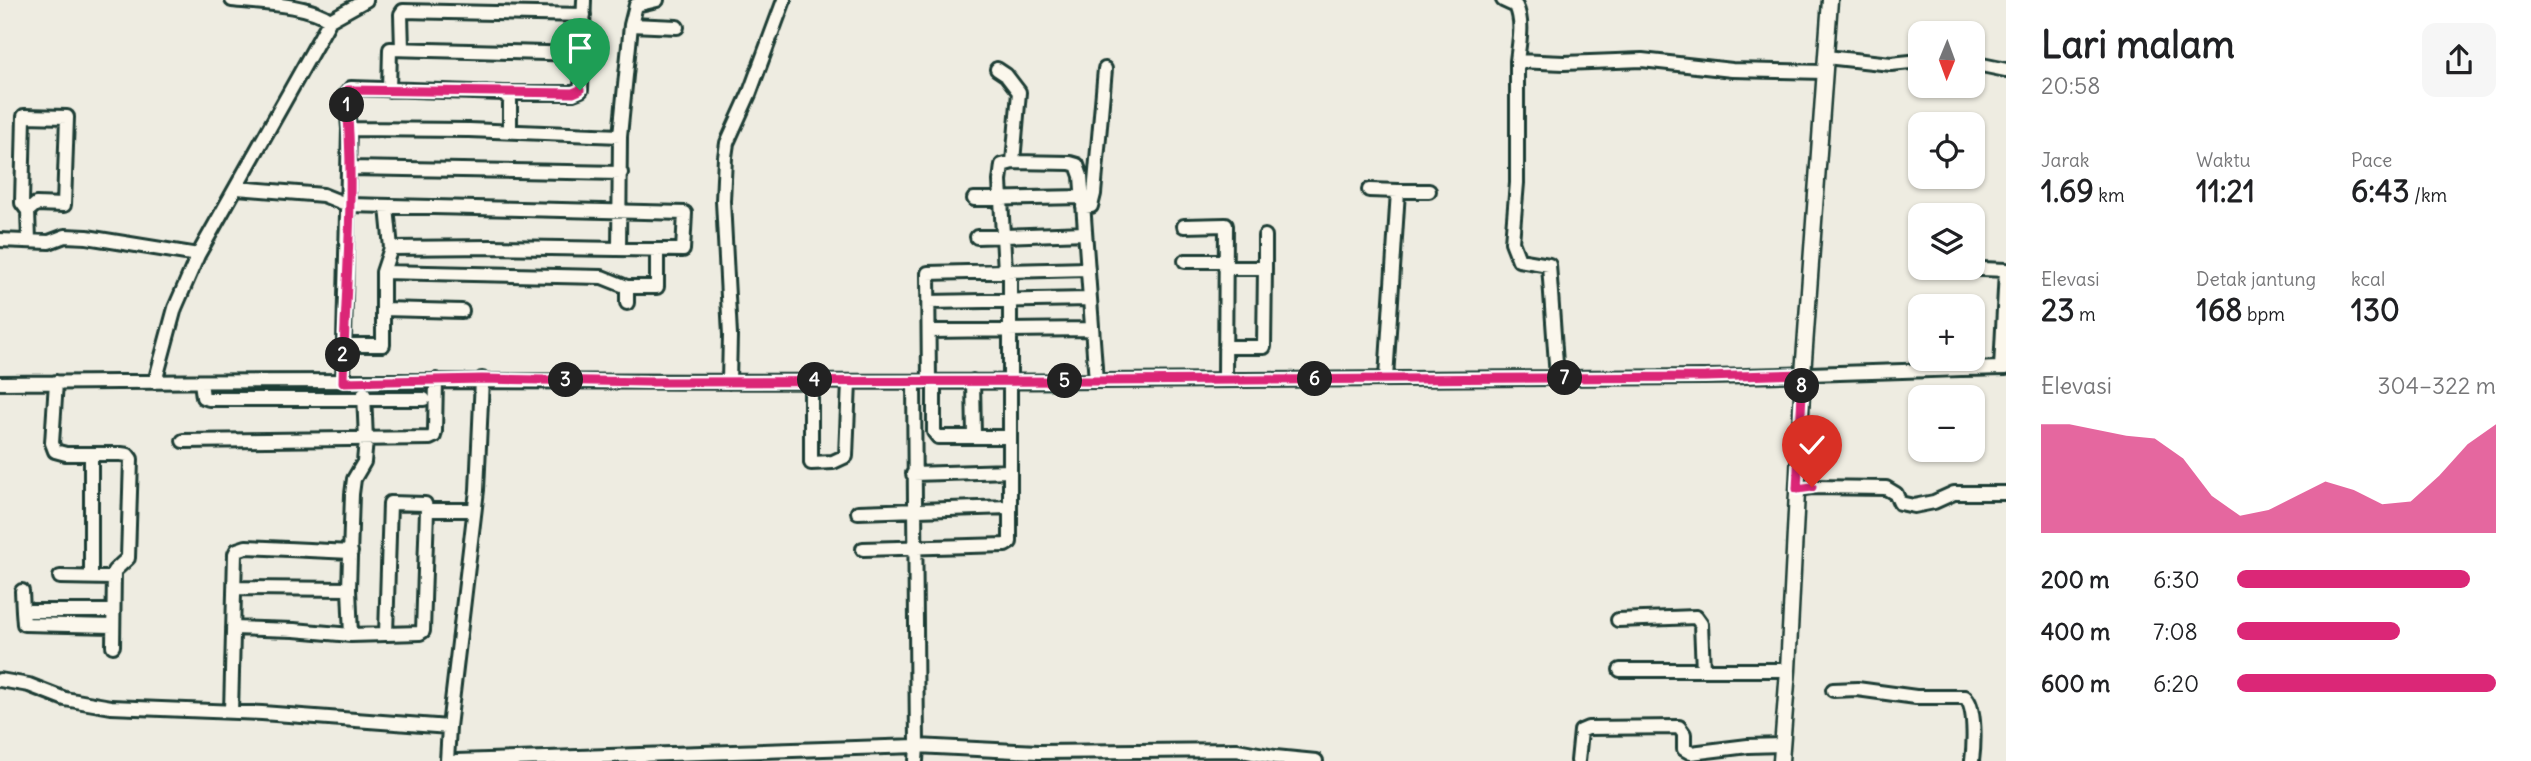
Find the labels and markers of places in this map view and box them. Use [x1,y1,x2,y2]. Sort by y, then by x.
pin [550,18,610,90]
pin: 1 [330,88,364,122]
pin: 2 [326,338,360,372]
pin: 7 [1548,360,1582,396]
pin: 3 [548,362,584,398]
pin: 4 [798,362,832,398]
pin: 6 [1298,362,1332,396]
pin: 5 [1048,364,1082,398]
pin: 8 [1784,368,1820,404]
pin [1782,415,1842,487]

